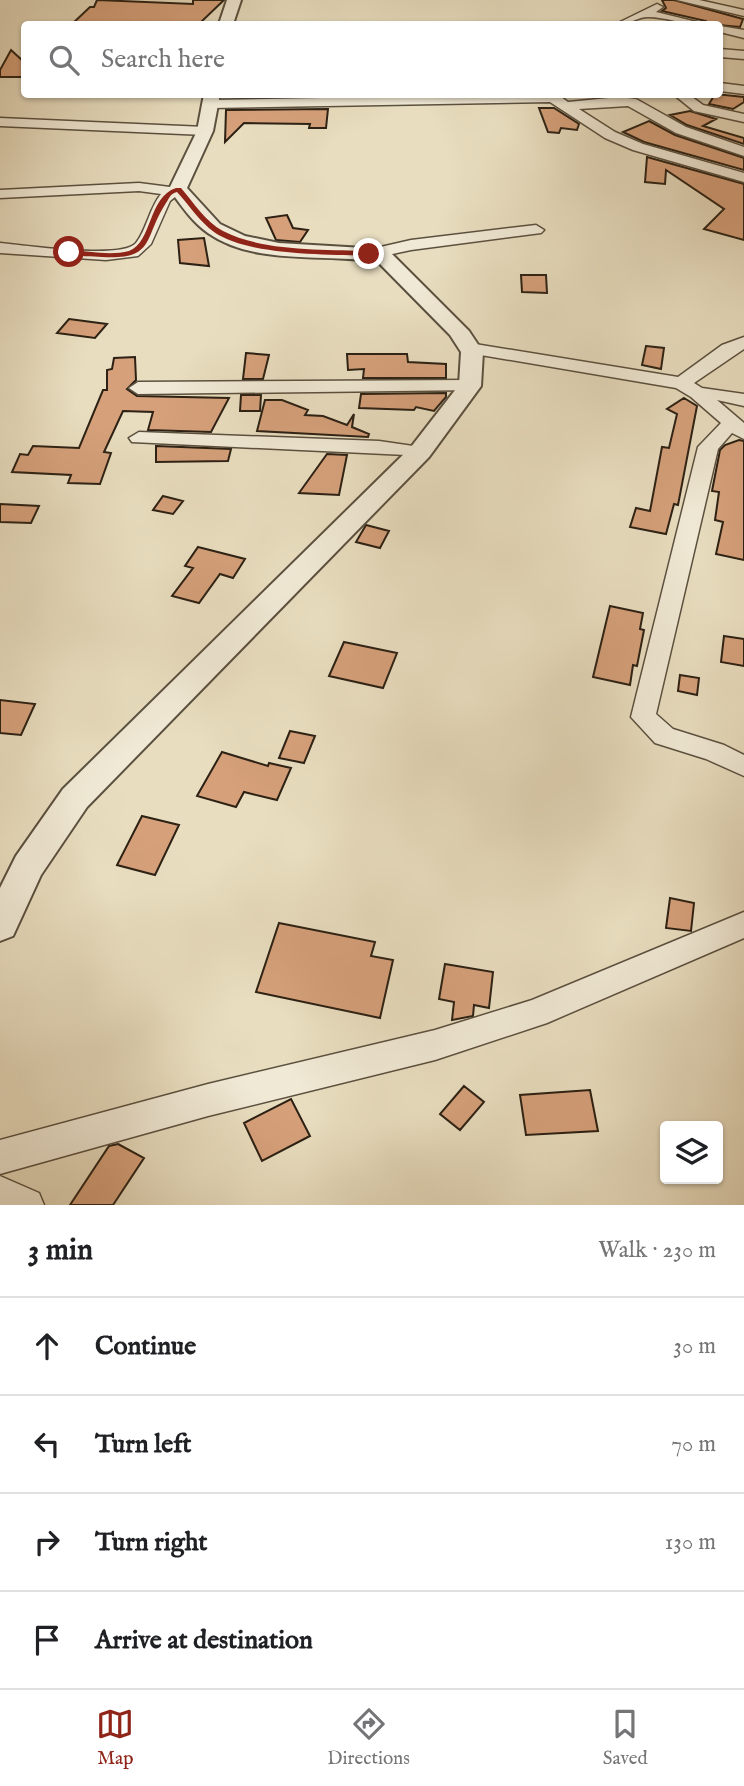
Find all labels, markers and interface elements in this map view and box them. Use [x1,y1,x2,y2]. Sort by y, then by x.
search box [21,21,723,98]
icon: search [45,41,83,79]
text: Search here [101,43,225,76]
route start [53,236,84,267]
route end [353,238,384,269]
map controls [660,1121,723,1184]
button: layers [660,1121,723,1184]
text: 3 min [28,1232,93,1270]
text: Walk · 230 m [598,1236,716,1265]
icon: ahead [28,1327,66,1365]
text: Continue [95,1330,196,1363]
text: 30 m [673,1332,716,1361]
icon: left [28,1425,66,1463]
text: Turn left [95,1428,192,1461]
text: 70 m [671,1430,716,1459]
icon: right [28,1523,66,1561]
text: Turn right [95,1526,208,1559]
text: 130 m [665,1528,716,1557]
icon: arrive [28,1621,66,1659]
text: Arrive at destination [95,1624,313,1657]
tab: Map [96,1705,134,1771]
tab: Directions [327,1705,410,1771]
tab: Saved [603,1705,648,1771]

